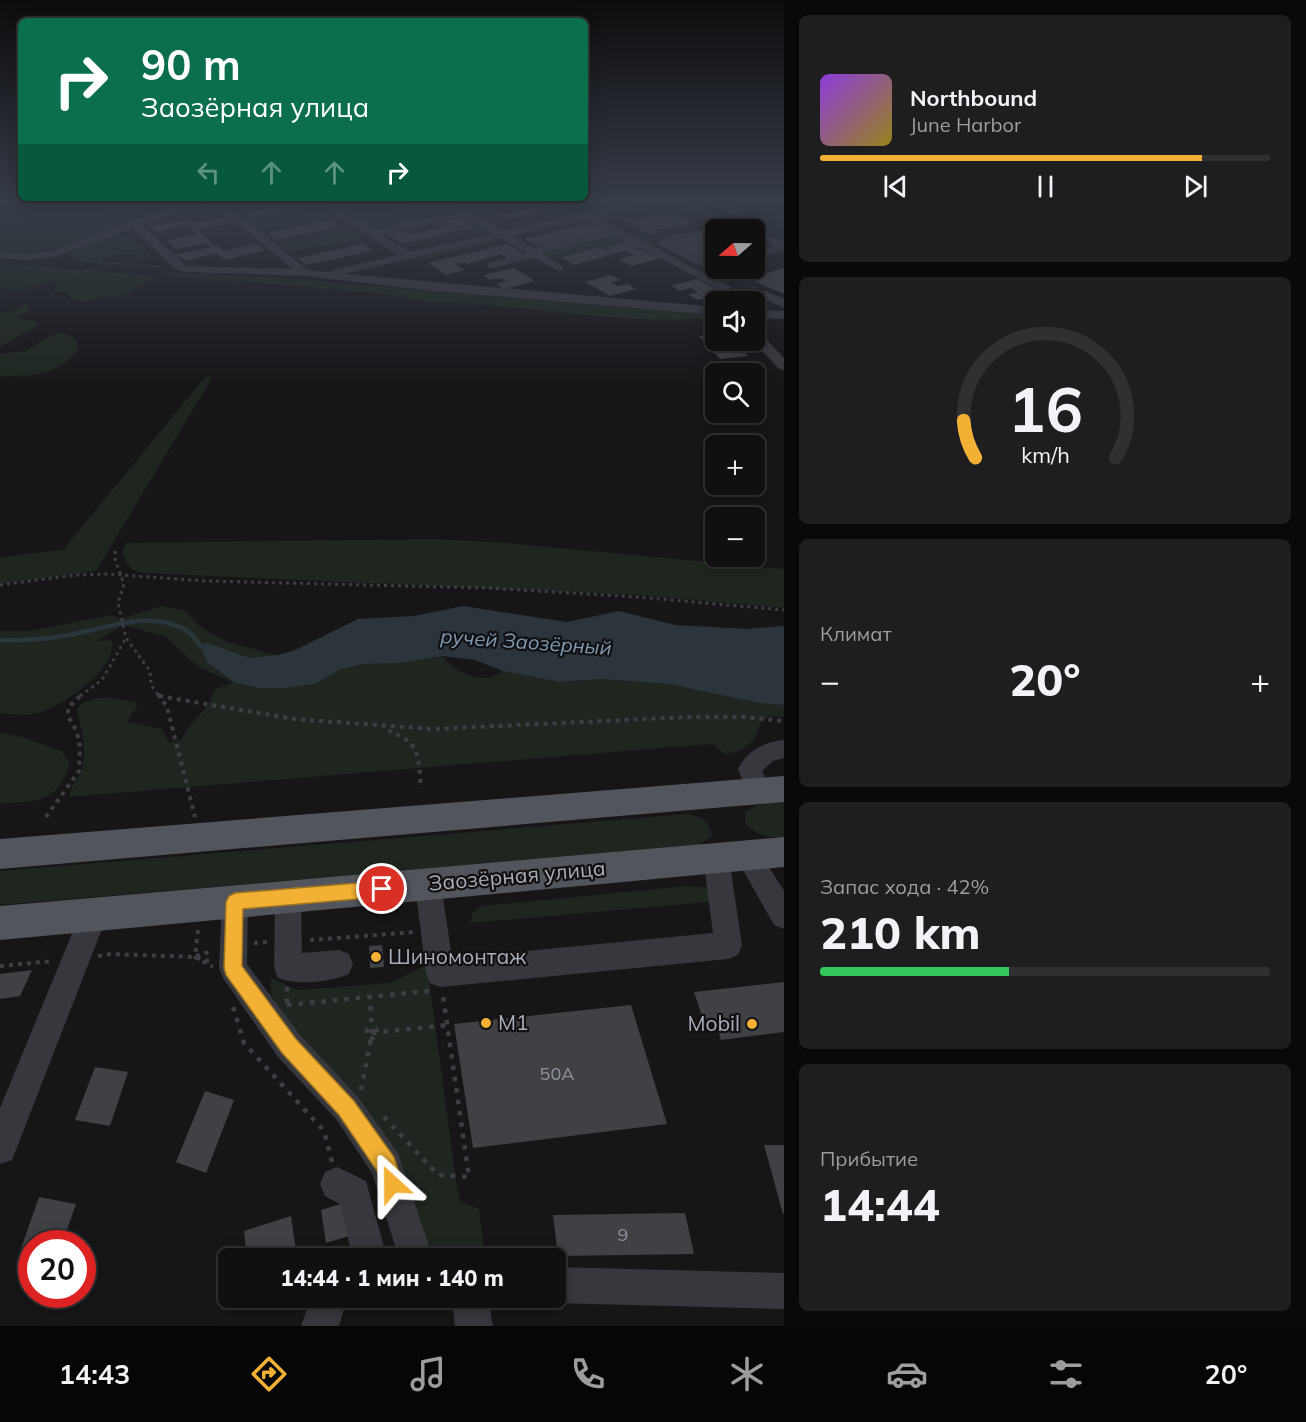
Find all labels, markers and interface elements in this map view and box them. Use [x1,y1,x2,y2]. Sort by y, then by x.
text: 90 m [141,38,241,91]
icon: right [42,42,120,120]
text: Northbound [910,84,1037,112]
text: Заозёрная улица [141,90,369,124]
text: June Harbor [910,112,1021,137]
icon: left [192,156,225,189]
icon: ahead [255,156,288,189]
icon: ahead [318,156,351,189]
icon: right [381,156,414,189]
icon: previous [879,170,912,203]
icon: pause [1029,170,1062,203]
icon: next [1179,170,1212,203]
north arrow [705,219,765,279]
map controls [705,219,765,567]
button: sound [705,291,765,351]
button: search [705,363,765,423]
text: 16 [1008,369,1082,448]
button: + [705,435,765,495]
text: km/h [1021,441,1069,468]
button: − [705,507,765,567]
text: Климат [820,621,892,646]
water label: ручей Заозёрный [440,623,613,660]
text: 20° [1009,651,1081,707]
text: − [820,660,840,701]
text: + [1250,660,1270,701]
street label: Заозёрная улица [427,854,606,896]
pin [356,863,407,914]
icon: arrive [365,872,398,905]
text: Запас хода · 42% [820,874,989,899]
text: 210 km [820,904,981,960]
place label: Шиномонтаж [388,943,526,969]
marker: Шиномонтаж [369,950,383,964]
place label: М1 [498,1009,529,1035]
place label: Mobil [687,1010,740,1036]
marker: М1 [479,1016,493,1030]
marker: Mobil [745,1017,759,1031]
house number: 50А [540,1062,574,1085]
text: Прибытие [820,1146,918,1171]
position arrow [360,1152,424,1216]
text: 14:44 [820,1176,940,1232]
house number: 9 [618,1223,628,1246]
speed limit sign: 20 [18,1230,96,1308]
text: 14:44 · 1 мин · 140 m [280,1264,504,1292]
icon: directions [248,1353,290,1395]
icon: music [407,1353,449,1395]
icon: phone [567,1353,609,1395]
icon: climate [726,1353,768,1395]
icon: car [886,1353,928,1395]
icon: filters [1045,1353,1087,1395]
text: 14:43 [59,1357,130,1391]
text: 20° [1205,1357,1247,1391]

